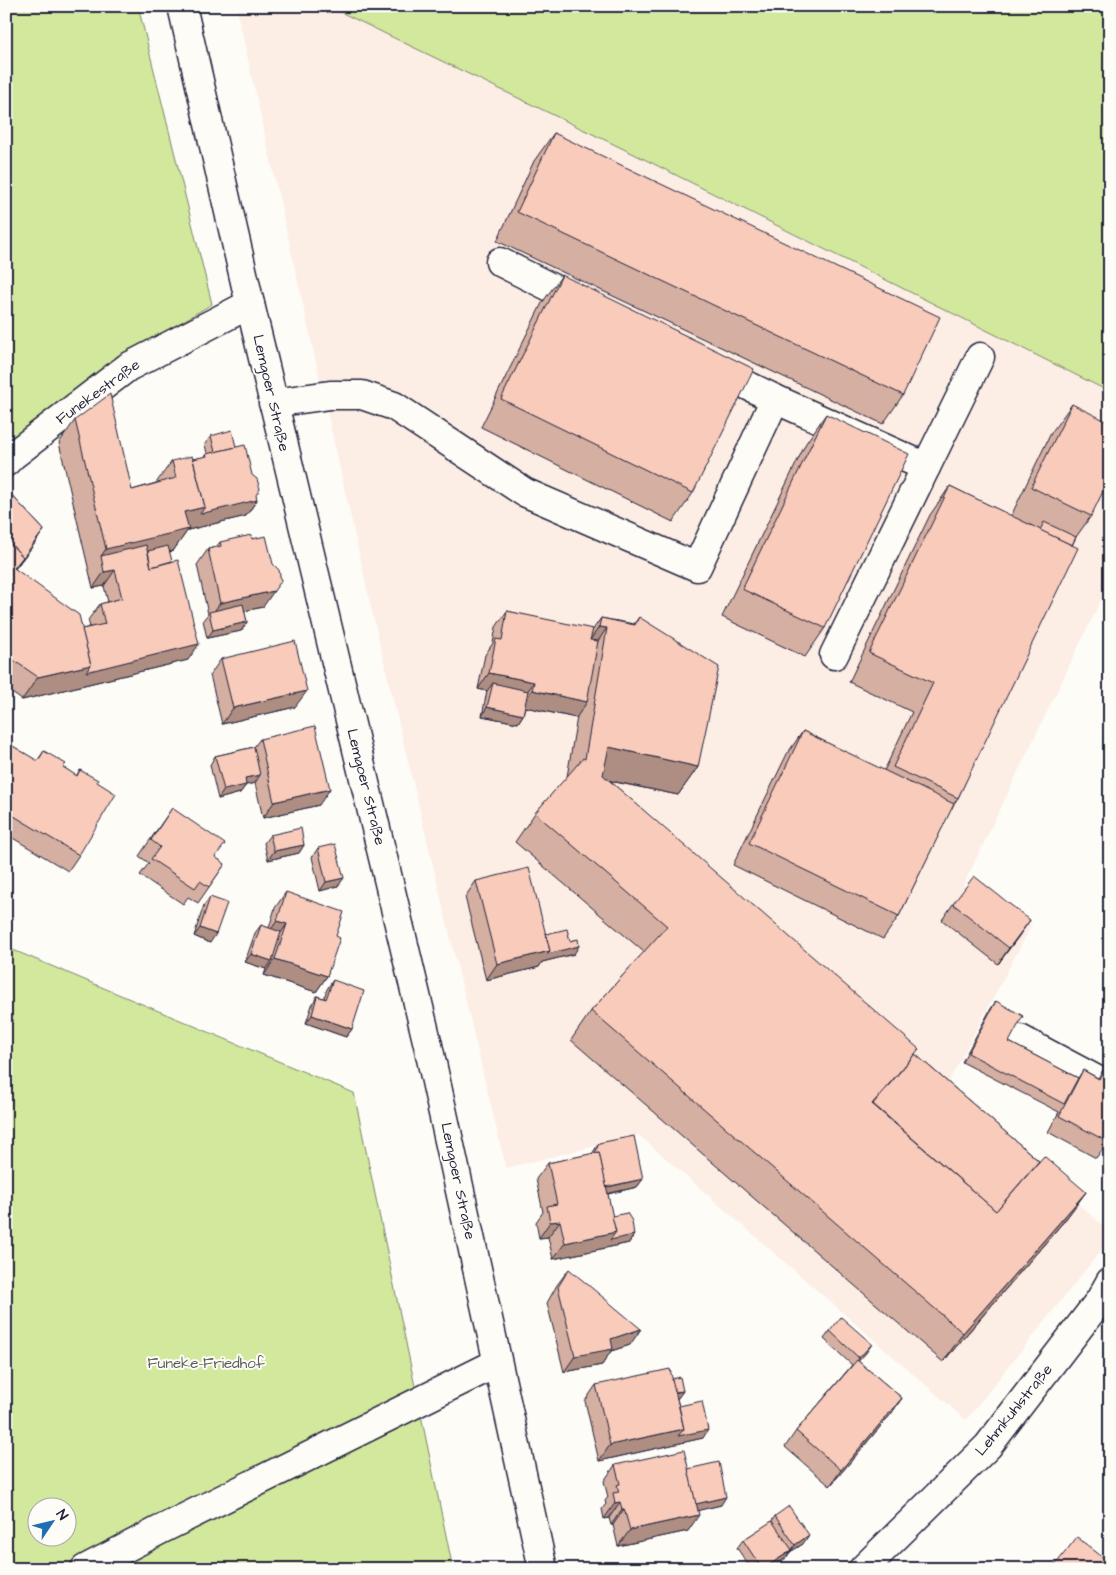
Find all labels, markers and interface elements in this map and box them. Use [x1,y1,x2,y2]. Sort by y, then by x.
street label: Lemgoer Straße [246,333,295,454]
street label: Funekestraße [52,354,144,430]
street label: Lemgoer Straße [340,727,391,848]
street label: Lemgoer Straße [434,1121,481,1242]
park label: Funeke-Friedhof [147,1353,265,1374]
street label: Lehmkuhlstraße [970,1360,1058,1460]
north arrow [28,1498,78,1548]
text: N [51,1506,73,1525]

